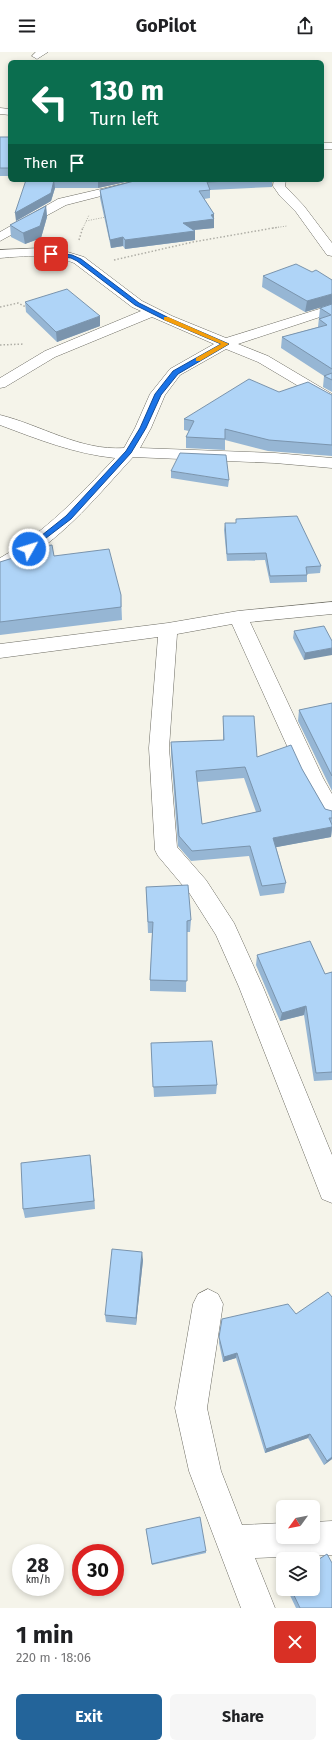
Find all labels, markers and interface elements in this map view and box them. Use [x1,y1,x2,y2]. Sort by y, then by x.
icon: menu [16,15,38,37]
text: GoPilot [136,15,196,37]
icon: share [294,15,316,37]
text: 130 m [90,74,164,107]
icon: left [24,76,76,128]
text: Turn left [90,108,159,130]
icon: arrive [66,152,88,174]
text: Then [24,154,58,172]
pin [34,237,68,271]
icon: arrive [40,243,62,265]
position arrow [8,528,50,570]
north arrow [276,1500,320,1544]
map controls [276,1500,320,1596]
speed limit sign: 30 [72,1544,124,1596]
button: layers [276,1552,320,1596]
text: 28 [27,1553,49,1577]
text: km/h [26,1574,50,1586]
text: 1 min [16,1621,74,1649]
button: close [274,1621,316,1663]
text: 220 m · 18:06 [16,1650,91,1665]
button: Exit [16,1694,162,1740]
button: Share [170,1694,316,1740]

